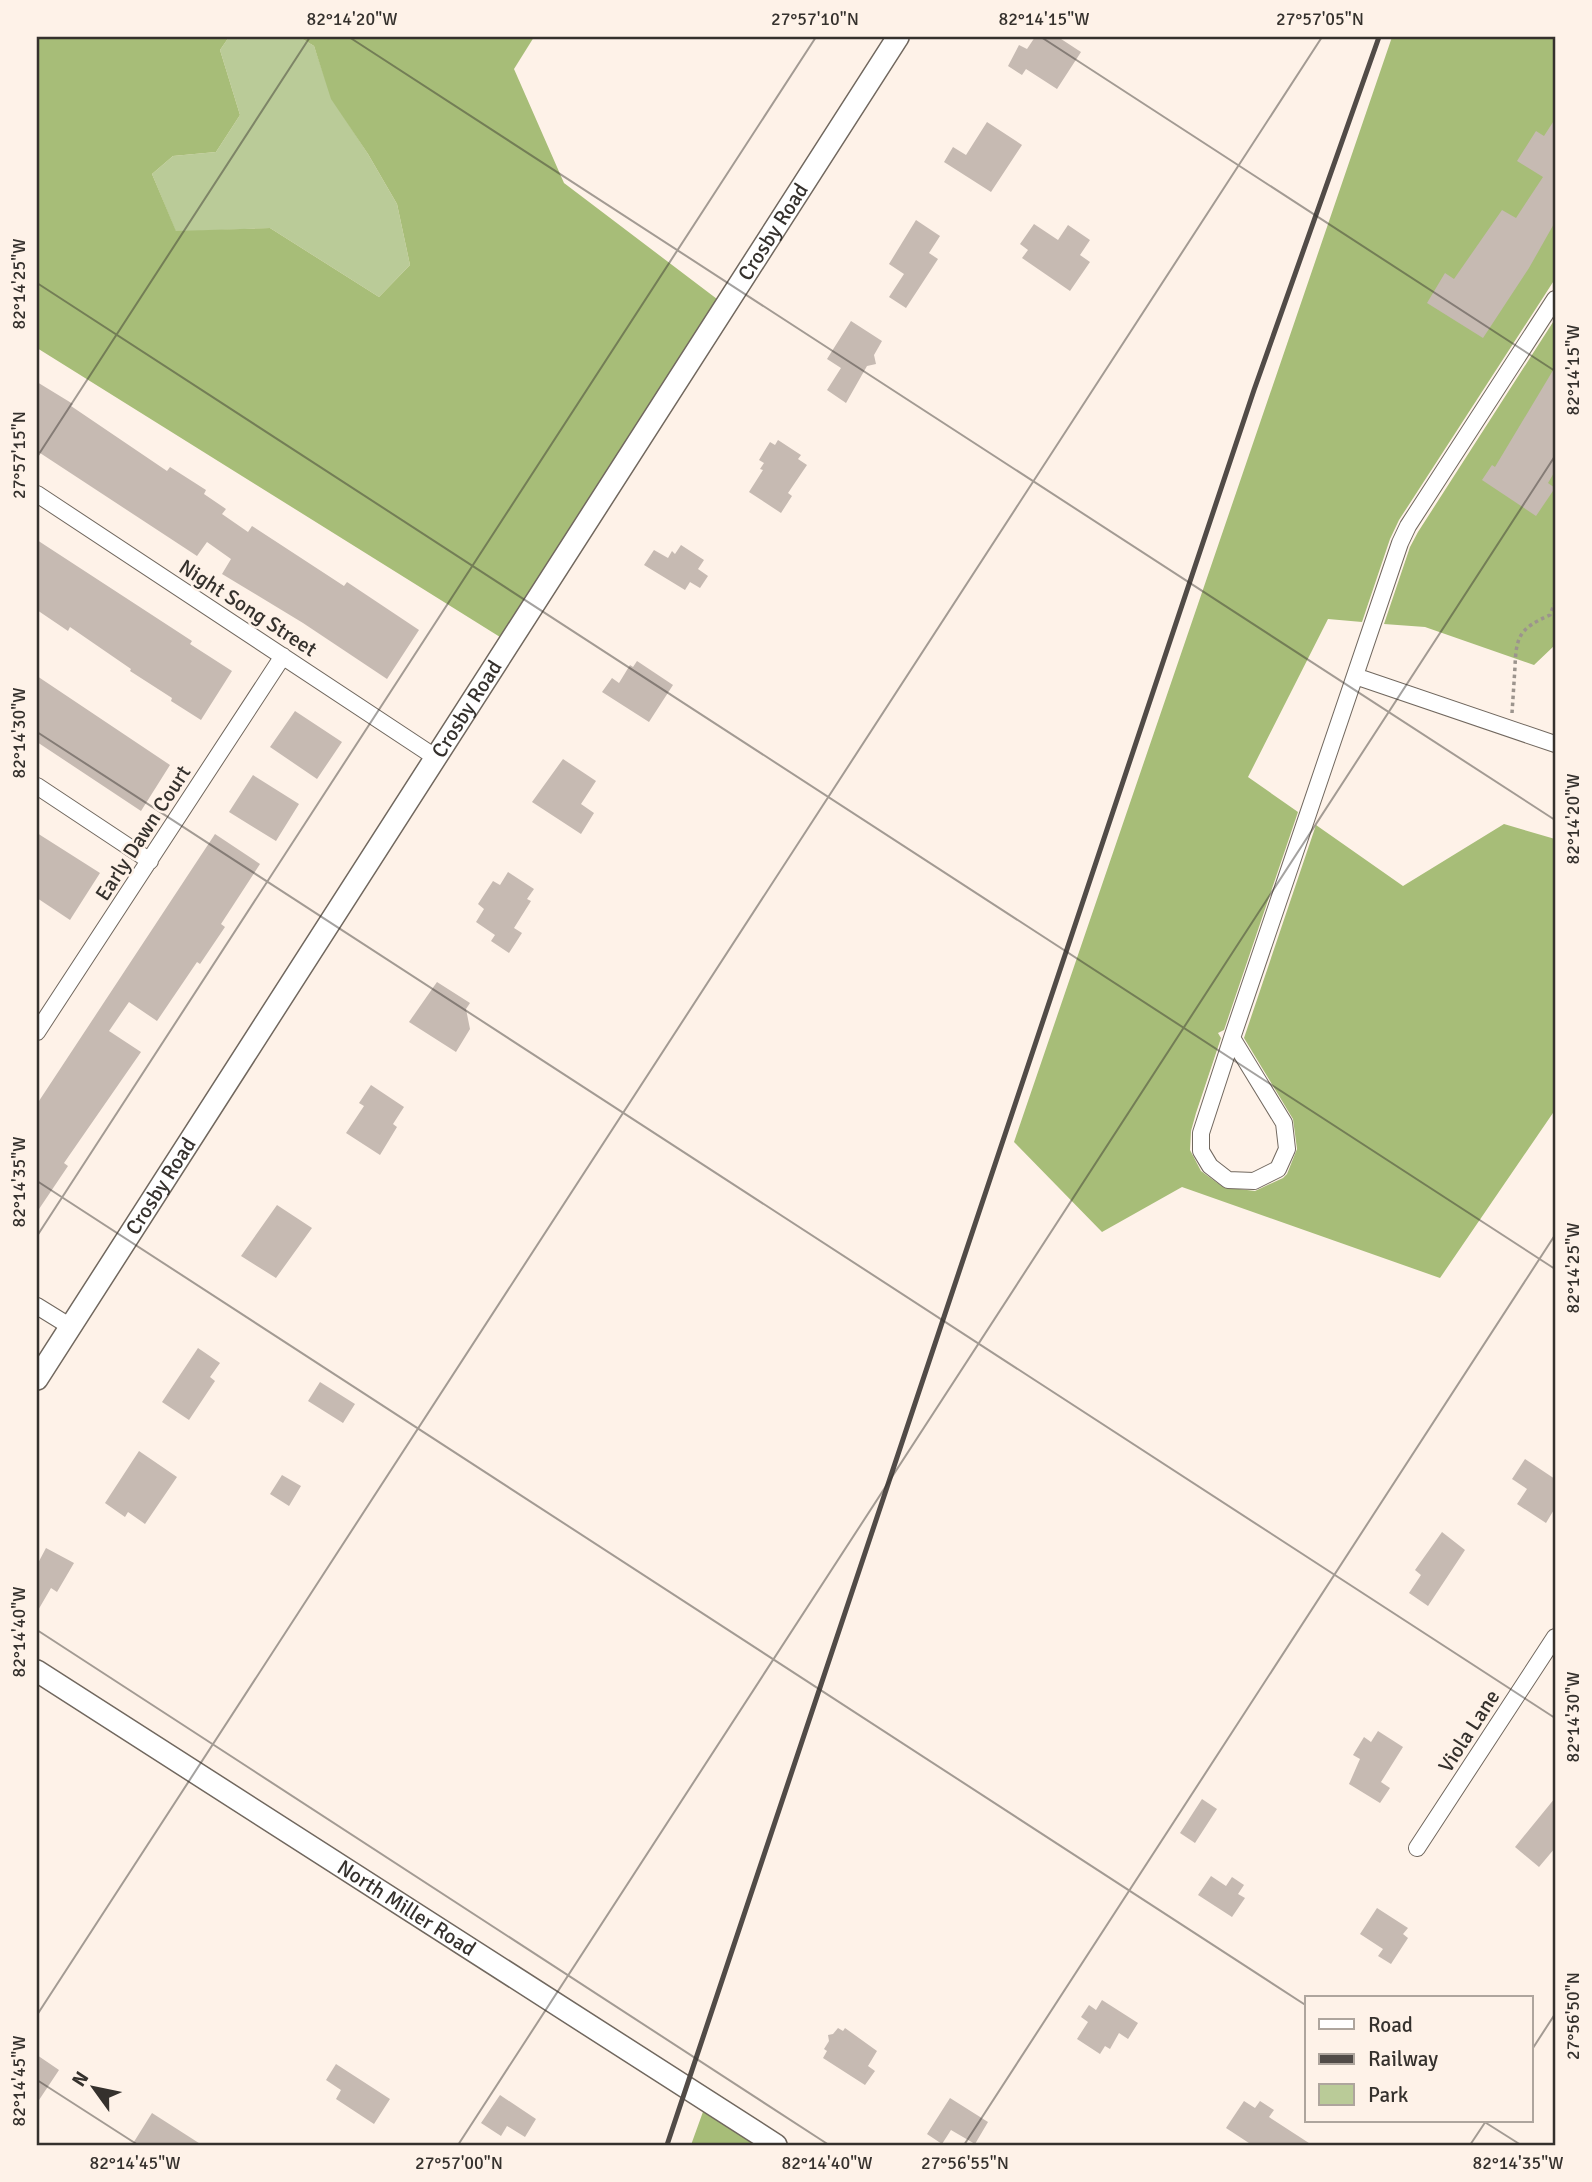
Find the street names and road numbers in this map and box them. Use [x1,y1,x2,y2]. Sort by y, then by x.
street label: Crosby Road [732,178,814,285]
street label: Night Song Street [174,554,322,662]
street label: Crosby Road [426,655,508,763]
street label: Early Dawn Court [90,761,196,905]
street label: Crosby Road [120,1133,201,1240]
street label: Viola Lane [1433,1685,1505,1777]
street label: North Miller Road [332,1854,481,1962]

